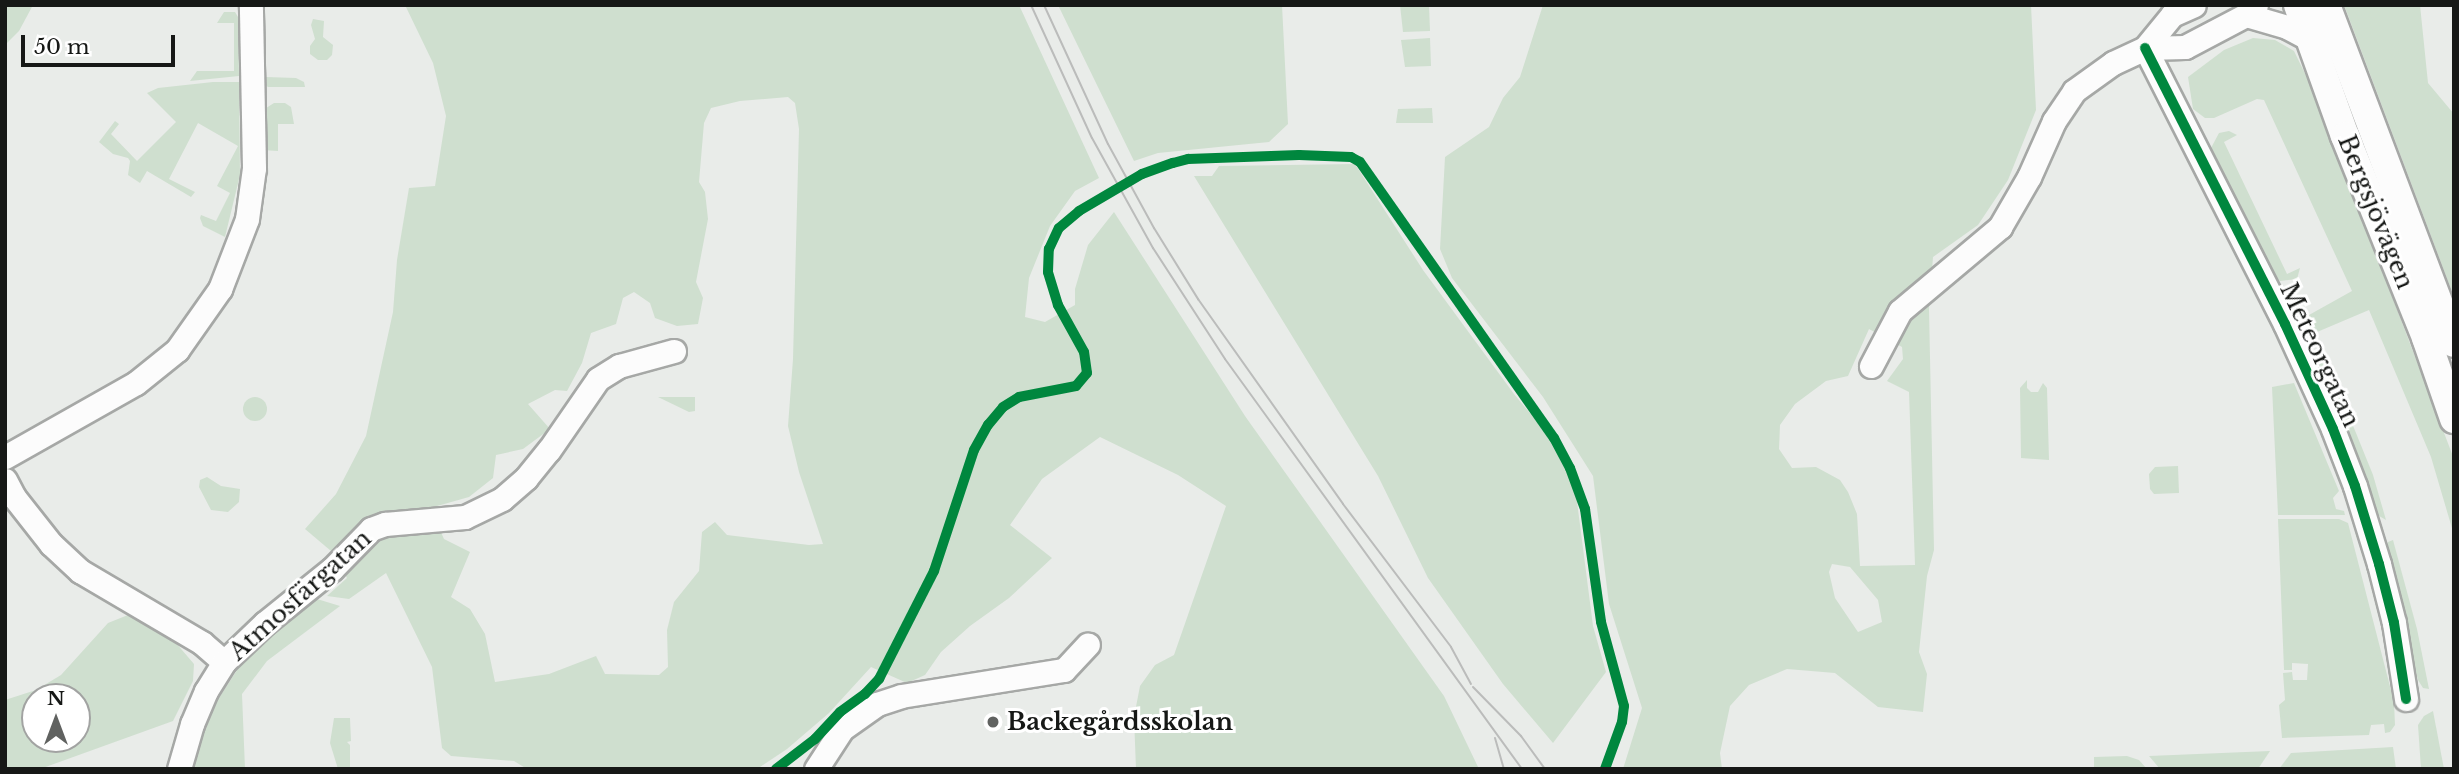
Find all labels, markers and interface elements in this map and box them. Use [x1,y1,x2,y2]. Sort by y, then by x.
scale bar [24,21,178,65]
text: 50 m [34,34,89,60]
street label: Bergsjövägen [2332,131,2420,293]
street label: Meteorgatan [2274,278,2366,432]
street label: Atmosfärgatan [223,524,377,666]
north arrow [21,683,91,753]
text: N [47,687,65,710]
place label: Backegårdsskolan [1007,708,1233,736]
marker: Backegårdsskolan [985,714,1001,730]

